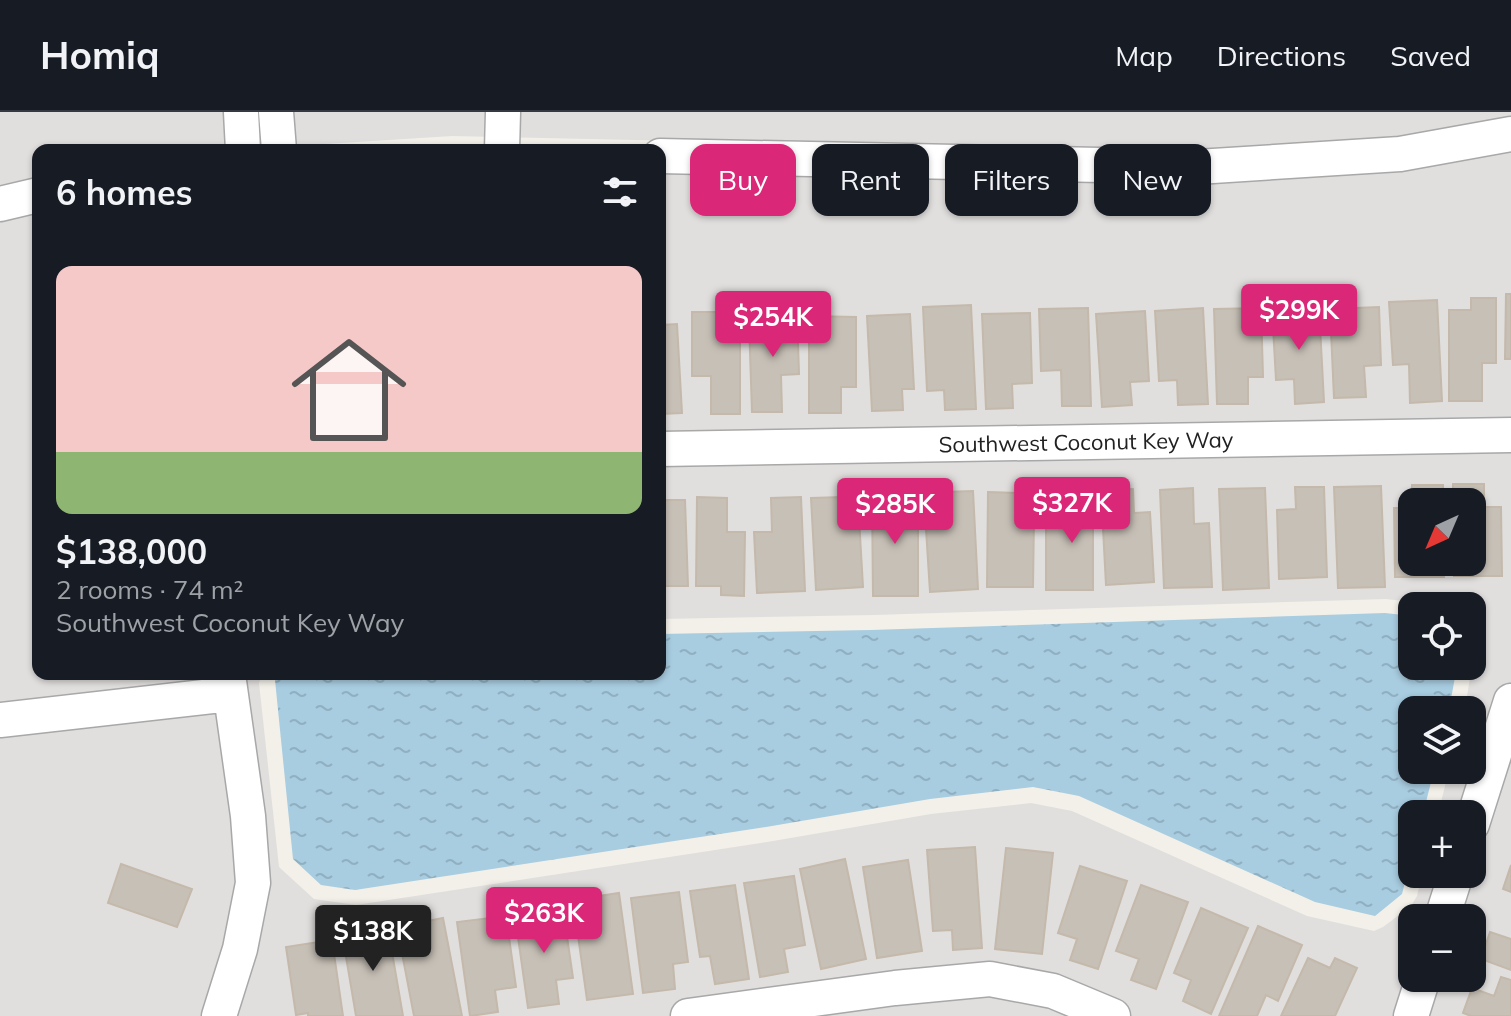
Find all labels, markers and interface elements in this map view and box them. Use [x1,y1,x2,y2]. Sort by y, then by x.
text: Homiq [40,31,160,79]
text: Map [1115,38,1173,73]
text: Directions [1217,38,1346,73]
text: Saved [1390,38,1471,73]
chip: Buy [690,144,796,216]
chip: Rent [812,144,929,216]
chip: Filters [945,144,1078,216]
chip: New [1094,144,1211,216]
icon: filters [598,170,642,214]
text: 6 homes [56,171,193,214]
pin: $299K [1243,284,1355,352]
pin: $254K [717,291,829,359]
text: $299K [1259,293,1339,326]
text: $254K [733,300,813,333]
icon: home [277,318,421,462]
street label: Southwest Coconut Key Way [938,425,1234,459]
pin: $327K [1016,477,1128,545]
pin: $285K [839,478,951,546]
text: $327K [1032,486,1112,519]
text: $285K [855,487,935,520]
north arrow [1398,488,1486,576]
map controls [1398,488,1486,992]
text: $138,000 [56,530,207,573]
text: 2 rooms · 74 m² [56,573,243,606]
button: locate [1398,592,1486,680]
text: Southwest Coconut Key Way [56,606,404,639]
button: layers [1398,696,1486,784]
button: + [1398,800,1486,888]
pin: $263K [488,887,600,955]
text: $263K [504,896,584,929]
button: − [1398,904,1486,992]
pin: $138K [317,905,429,973]
text: $138K [333,914,413,947]

